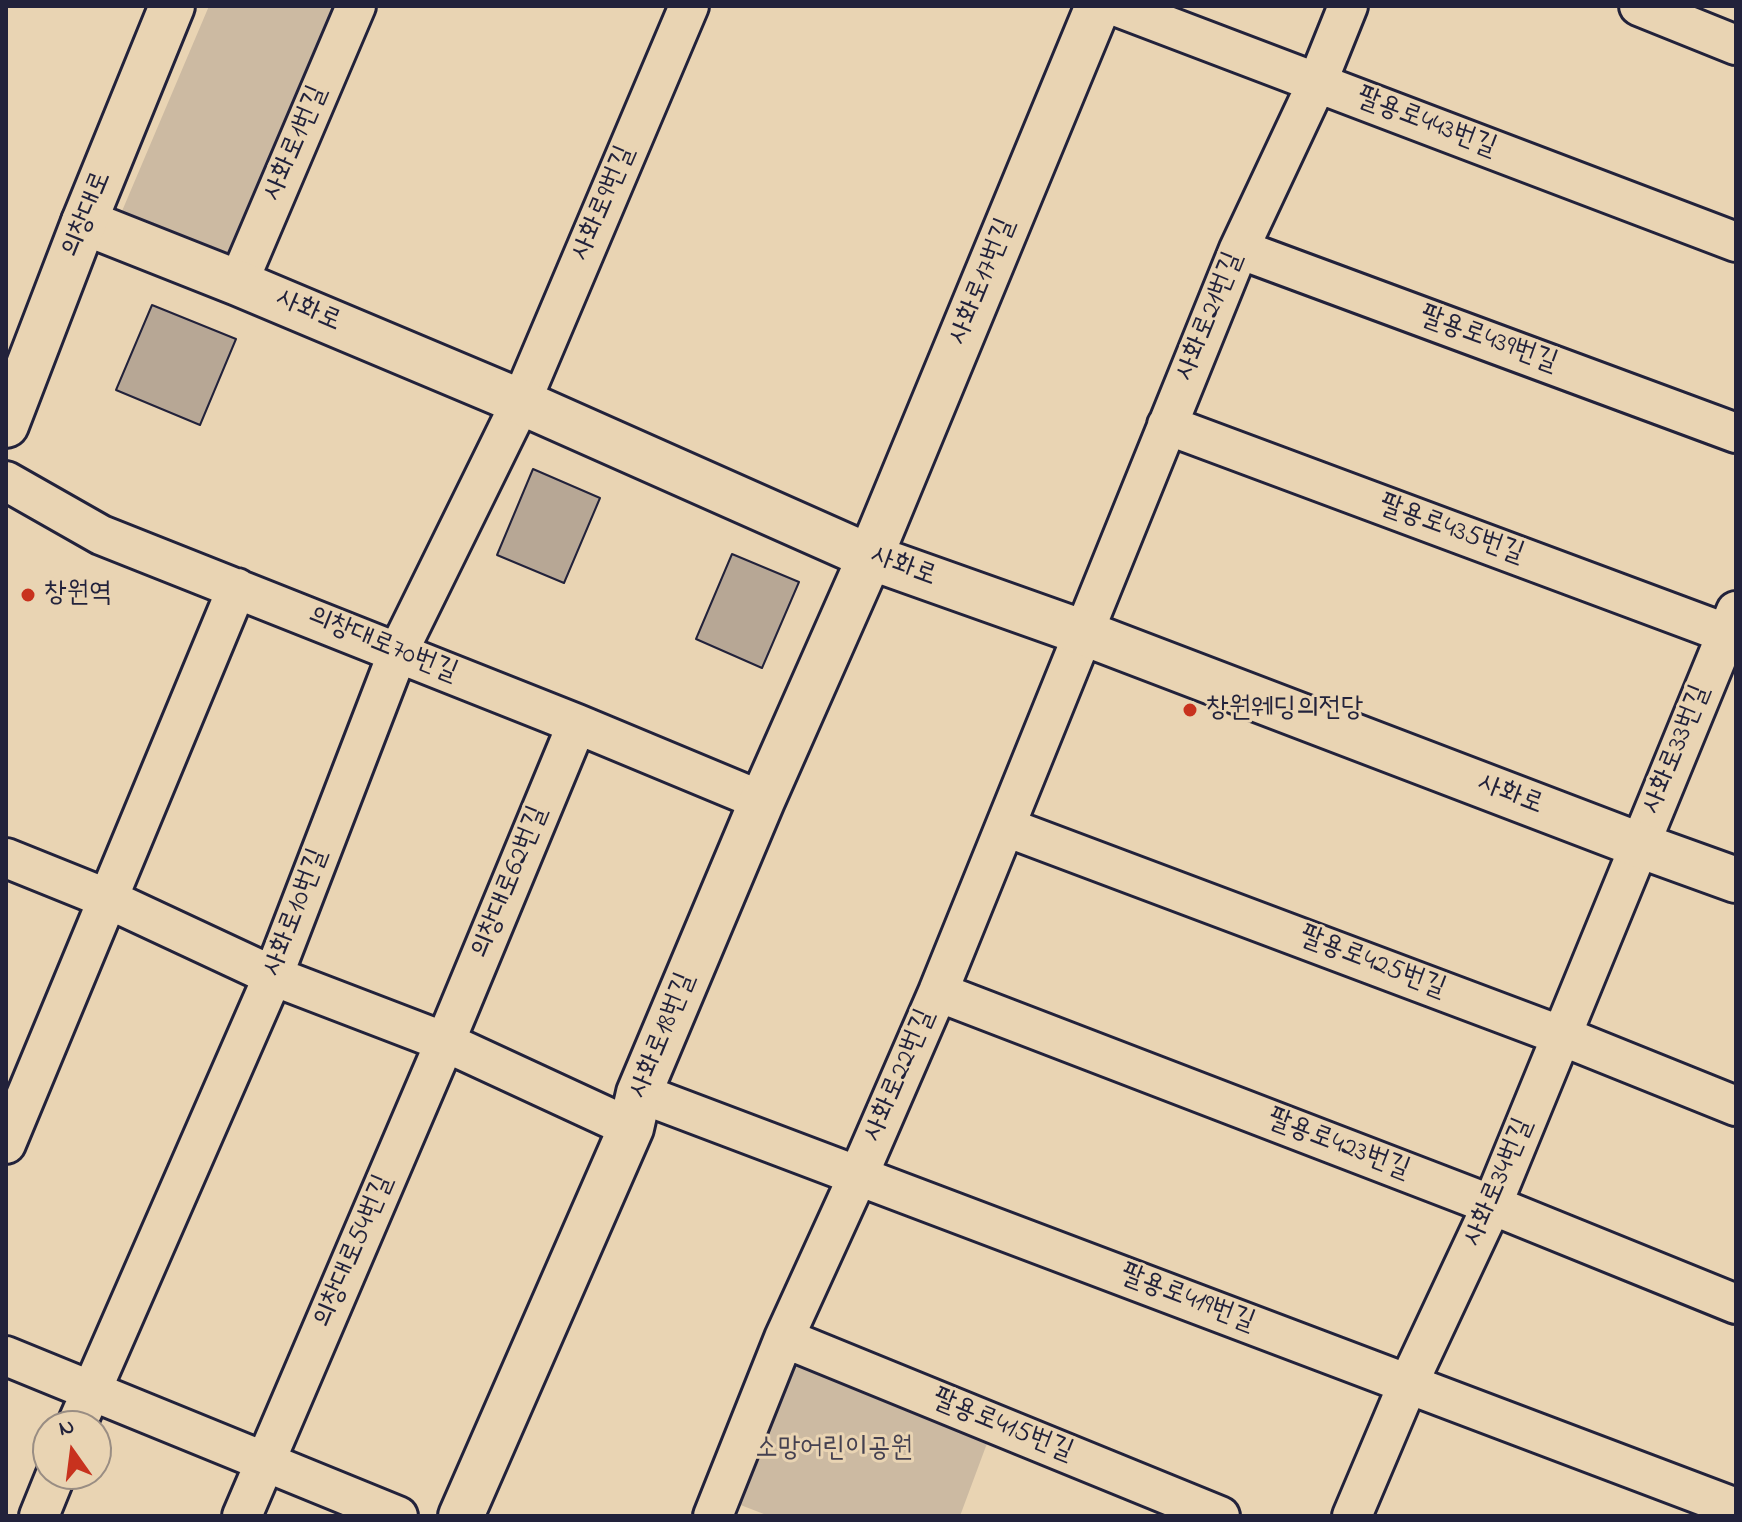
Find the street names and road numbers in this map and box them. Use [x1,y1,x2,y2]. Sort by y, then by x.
street label: 사화로1번길 [258,81,336,207]
street label: 팔용로443번길 [1351,82,1501,166]
street label: 사화로9번길 [566,142,644,266]
street label: 의창대로 [56,167,120,263]
street label: 사화로17번길 [943,214,1025,350]
street label: 사화로21번길 [1170,248,1252,386]
street label: 사화로 [270,283,346,341]
street label: 팔용로439번길 [1415,301,1561,381]
street label: 팔용로435번길 [1374,489,1528,573]
street label: 사화로 [865,541,941,595]
street label: 의창대로70번길 [302,601,462,691]
street label: 사화로33번길 [1637,681,1719,819]
street label: 사화로 [1472,768,1548,824]
street label: 의창대로62번길 [465,802,557,964]
street label: 사화로10번길 [257,845,337,981]
street label: 팔용로425번길 [1294,921,1450,1007]
street label: 사화로18번길 [624,968,704,1104]
street label: 사화로22번길 [858,1005,944,1147]
street label: 팔용로423번길 [1262,1103,1414,1189]
street label: 사화로34번길 [1458,1114,1542,1252]
street label: 의창대로54번길 [308,1171,402,1333]
street label: 팔용로419번길 [1115,1259,1259,1341]
street label: 팔용로415번길 [927,1383,1077,1471]

